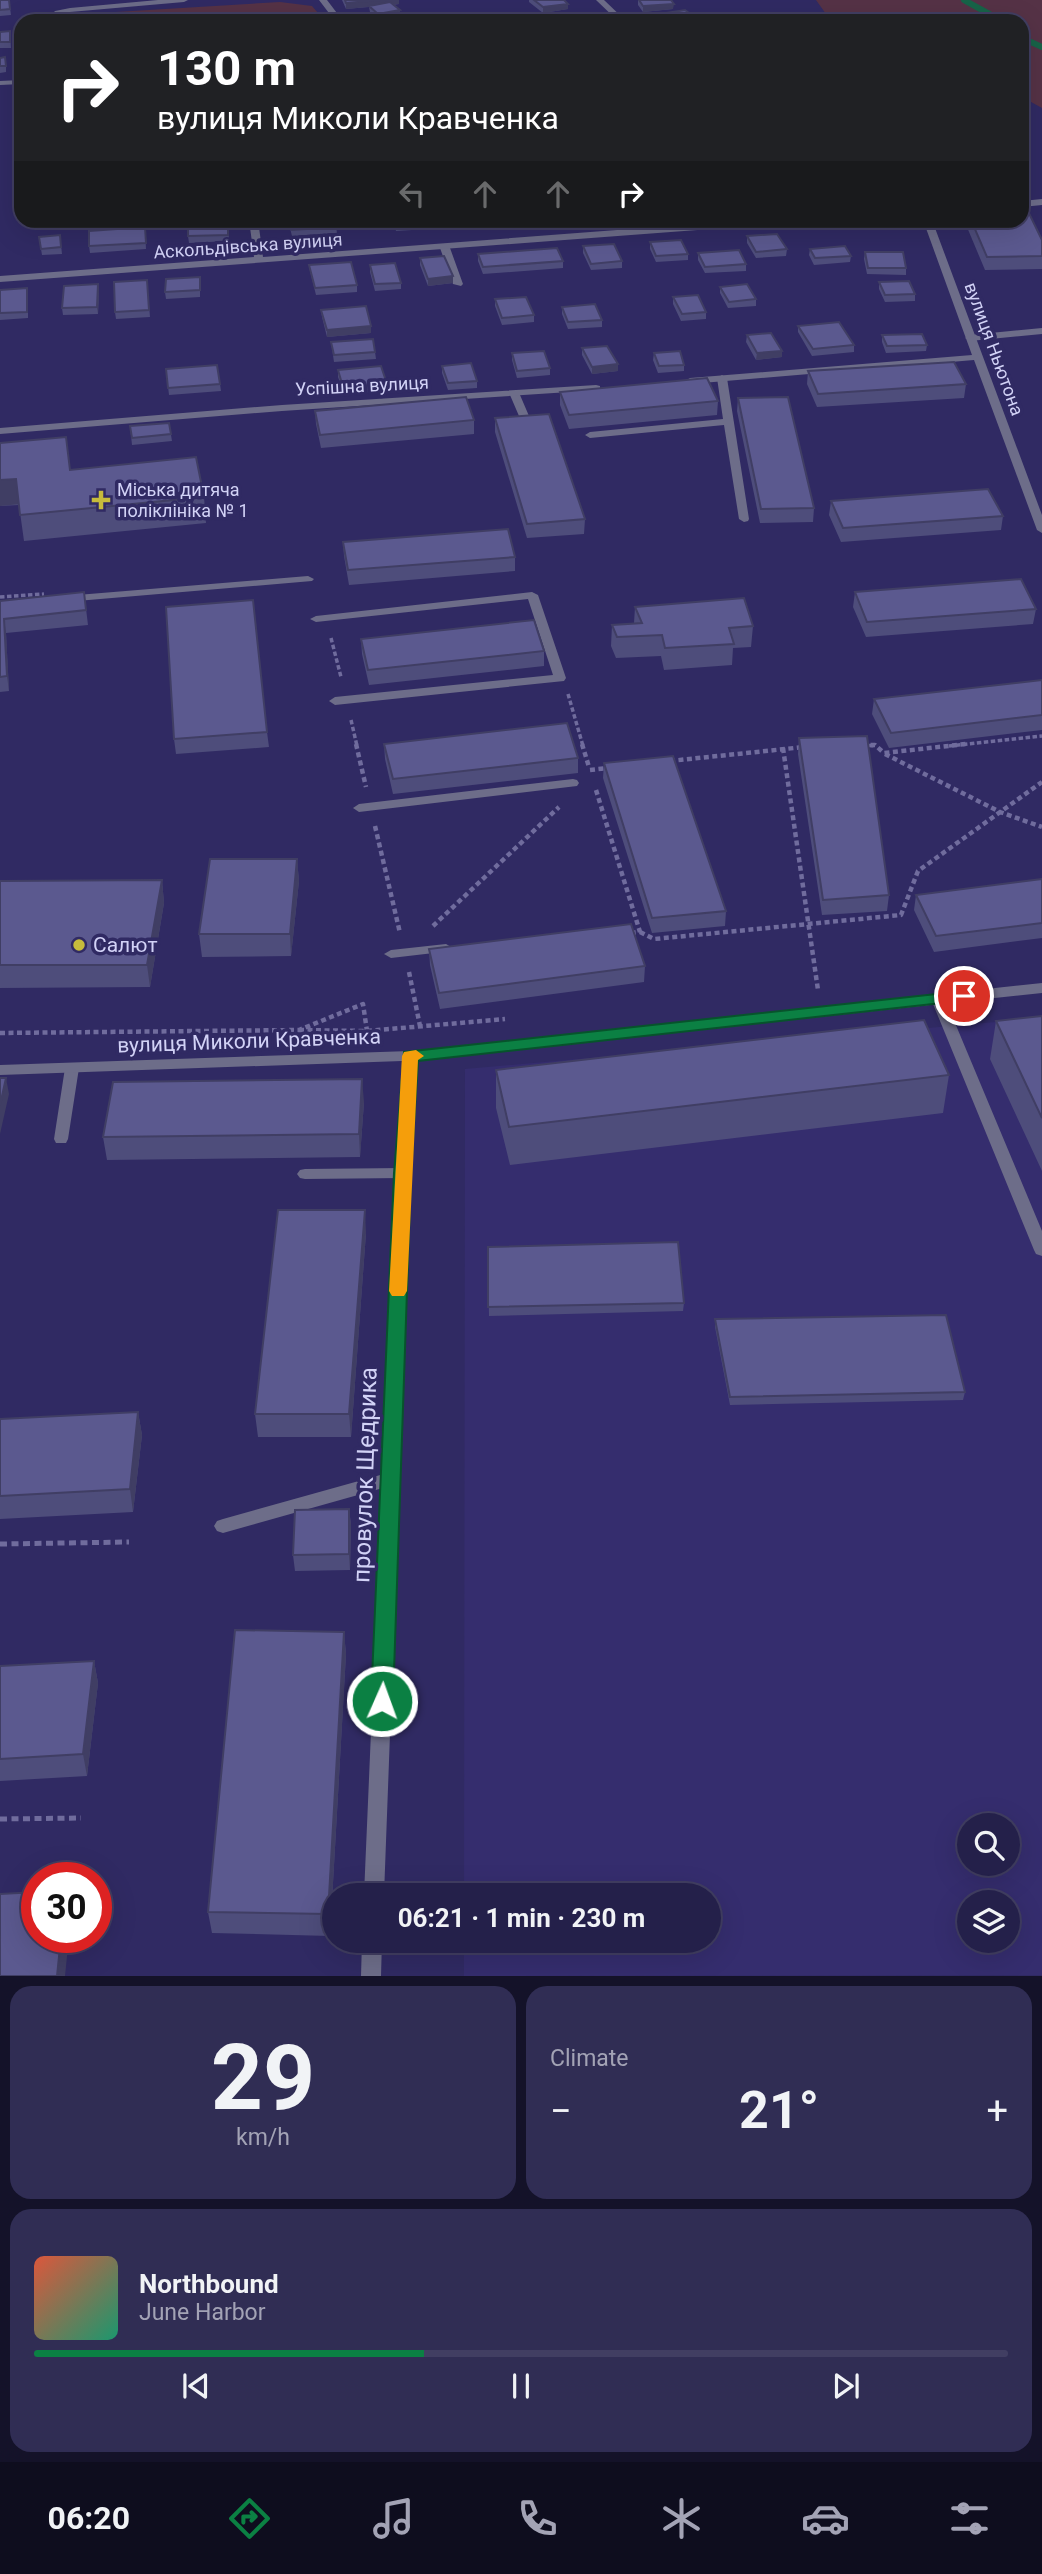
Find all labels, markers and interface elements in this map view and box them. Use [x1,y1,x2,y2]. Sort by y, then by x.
text: 130 m [157,40,296,97]
icon: right [42,42,133,133]
text: вулиця Миколи Кравченка [157,99,559,137]
icon: left [393,175,431,213]
icon: ahead [466,175,504,213]
icon: ahead [539,175,577,213]
icon: right [612,175,650,213]
street label: Аскольдівська вулиця [153,228,343,263]
street label: вулиця Ньютона [961,279,1028,418]
street label: Успішна вулиця [295,372,429,399]
place label: Міська дитяча поліклініка № 1 [117,479,249,521]
marker: Міська дитяча поліклініка № 1 [91,490,111,510]
place label: Салют [93,933,157,957]
marker: Салют [71,937,87,953]
pin [934,966,994,1026]
icon: arrive [945,977,983,1015]
street label: вулиця Миколи Кравченка [117,1024,381,1058]
street label: провулок Щедрика [347,1367,383,1583]
position arrow [345,1664,419,1738]
map controls [957,1813,1020,1953]
button: search [957,1813,1020,1876]
speed limit sign: 30 [21,1862,112,1953]
button: layers [957,1890,1020,1953]
text: 06:21 · 1 min · 230 m [398,1903,645,1933]
text: 29 [211,2025,315,2131]
text: Climate [550,2045,629,2072]
text: 21° [739,2080,819,2141]
text: − [550,2089,572,2133]
text: + [986,2089,1008,2133]
text: km/h [236,2124,290,2151]
text: Northbound [139,2269,279,2299]
text: June Harbor [139,2299,266,2326]
icon: previous [177,2367,215,2405]
icon: pause [502,2367,540,2405]
icon: next [827,2367,865,2405]
icon: directions [225,2494,274,2543]
icon: music [369,2494,418,2543]
icon: phone [513,2494,562,2543]
icon: climate [657,2494,706,2543]
icon: car [801,2494,850,2543]
icon: filters [945,2494,994,2543]
text: 06:20 [48,2499,130,2537]

